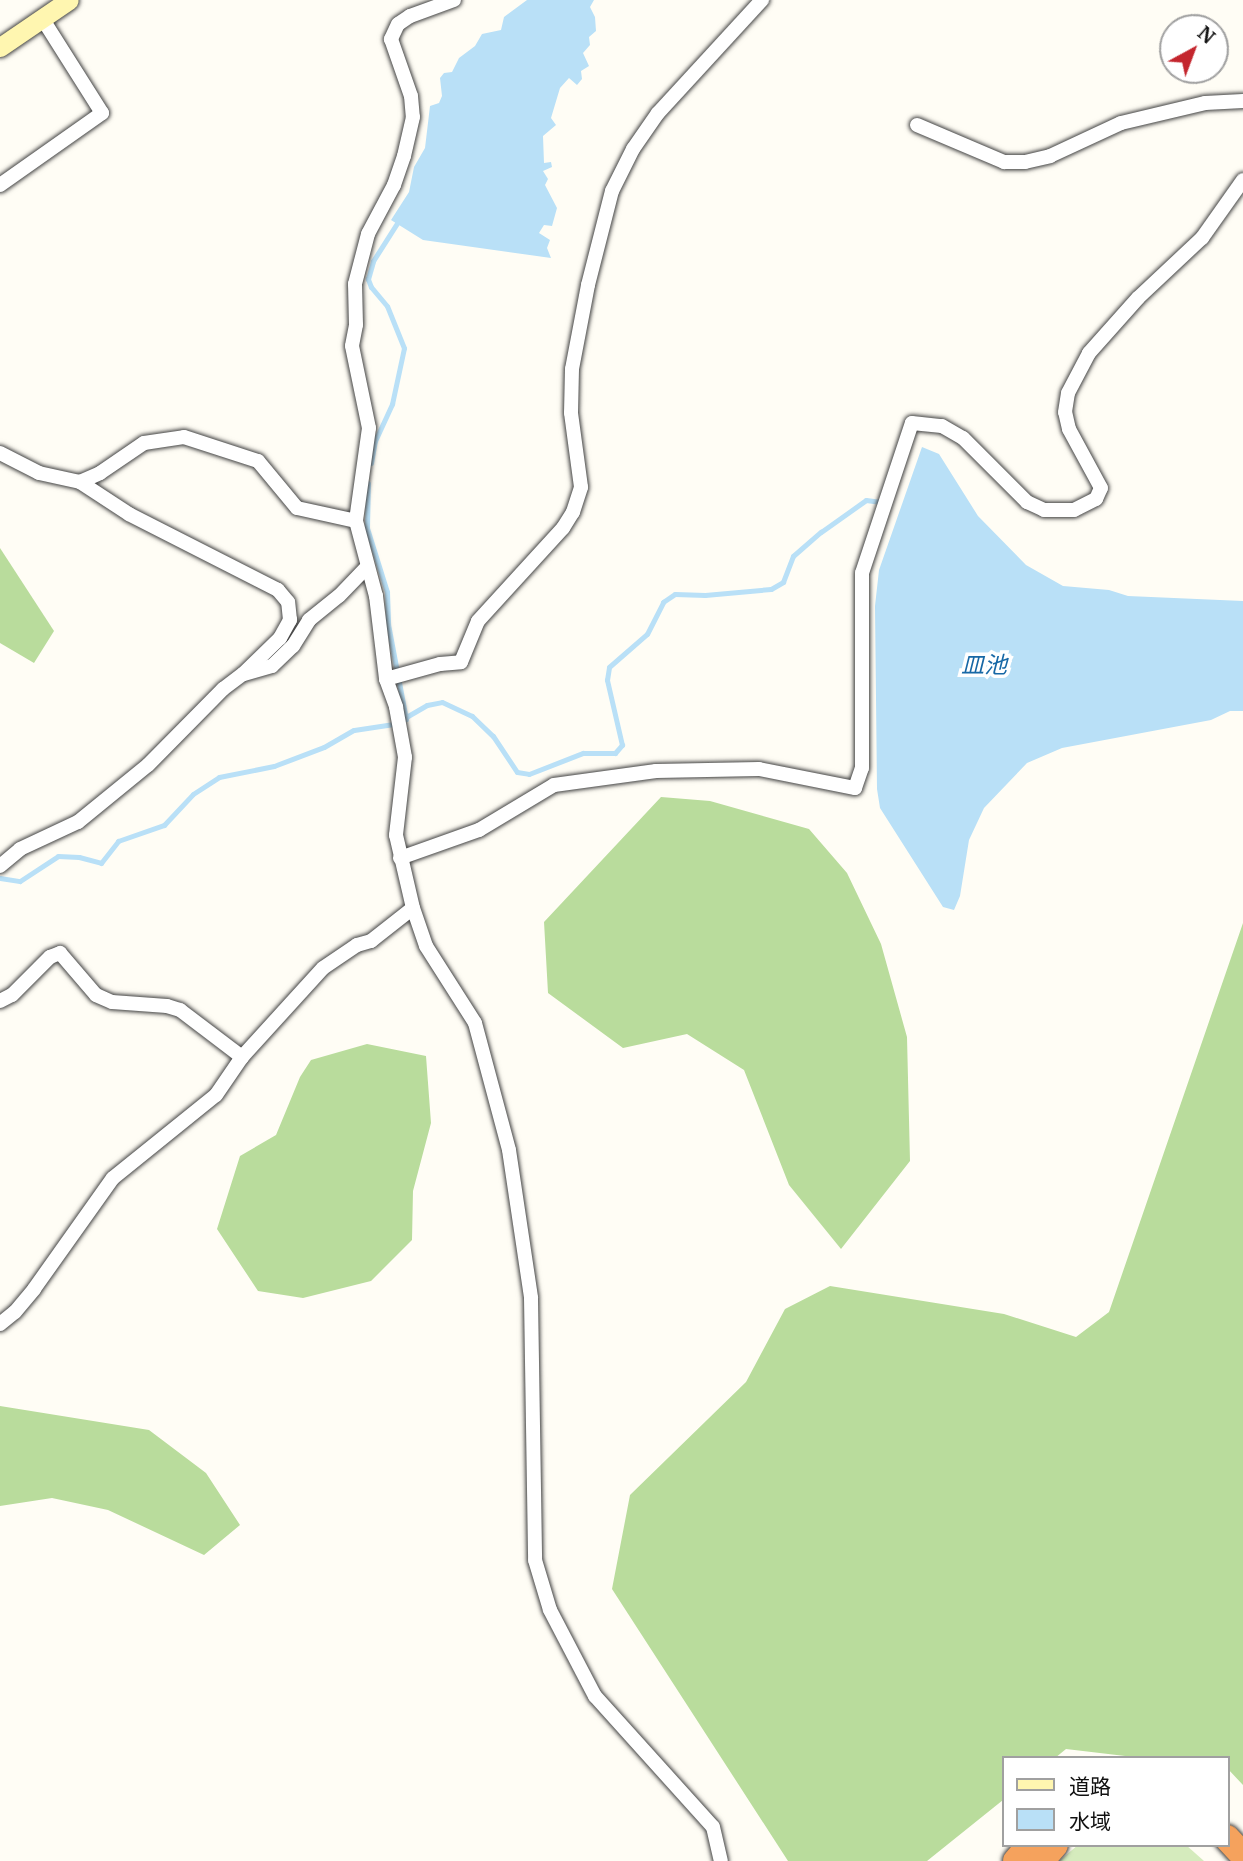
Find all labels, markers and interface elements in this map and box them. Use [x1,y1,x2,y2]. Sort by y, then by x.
north arrow [1159,14,1229,84]
text: N [1193,21,1220,49]
water label: 皿池 [961,651,1007,679]
legend [1002,1756,1229,1847]
text: 道路 [1069,1773,1111,1800]
text: 水域 [1069,1808,1111,1835]

